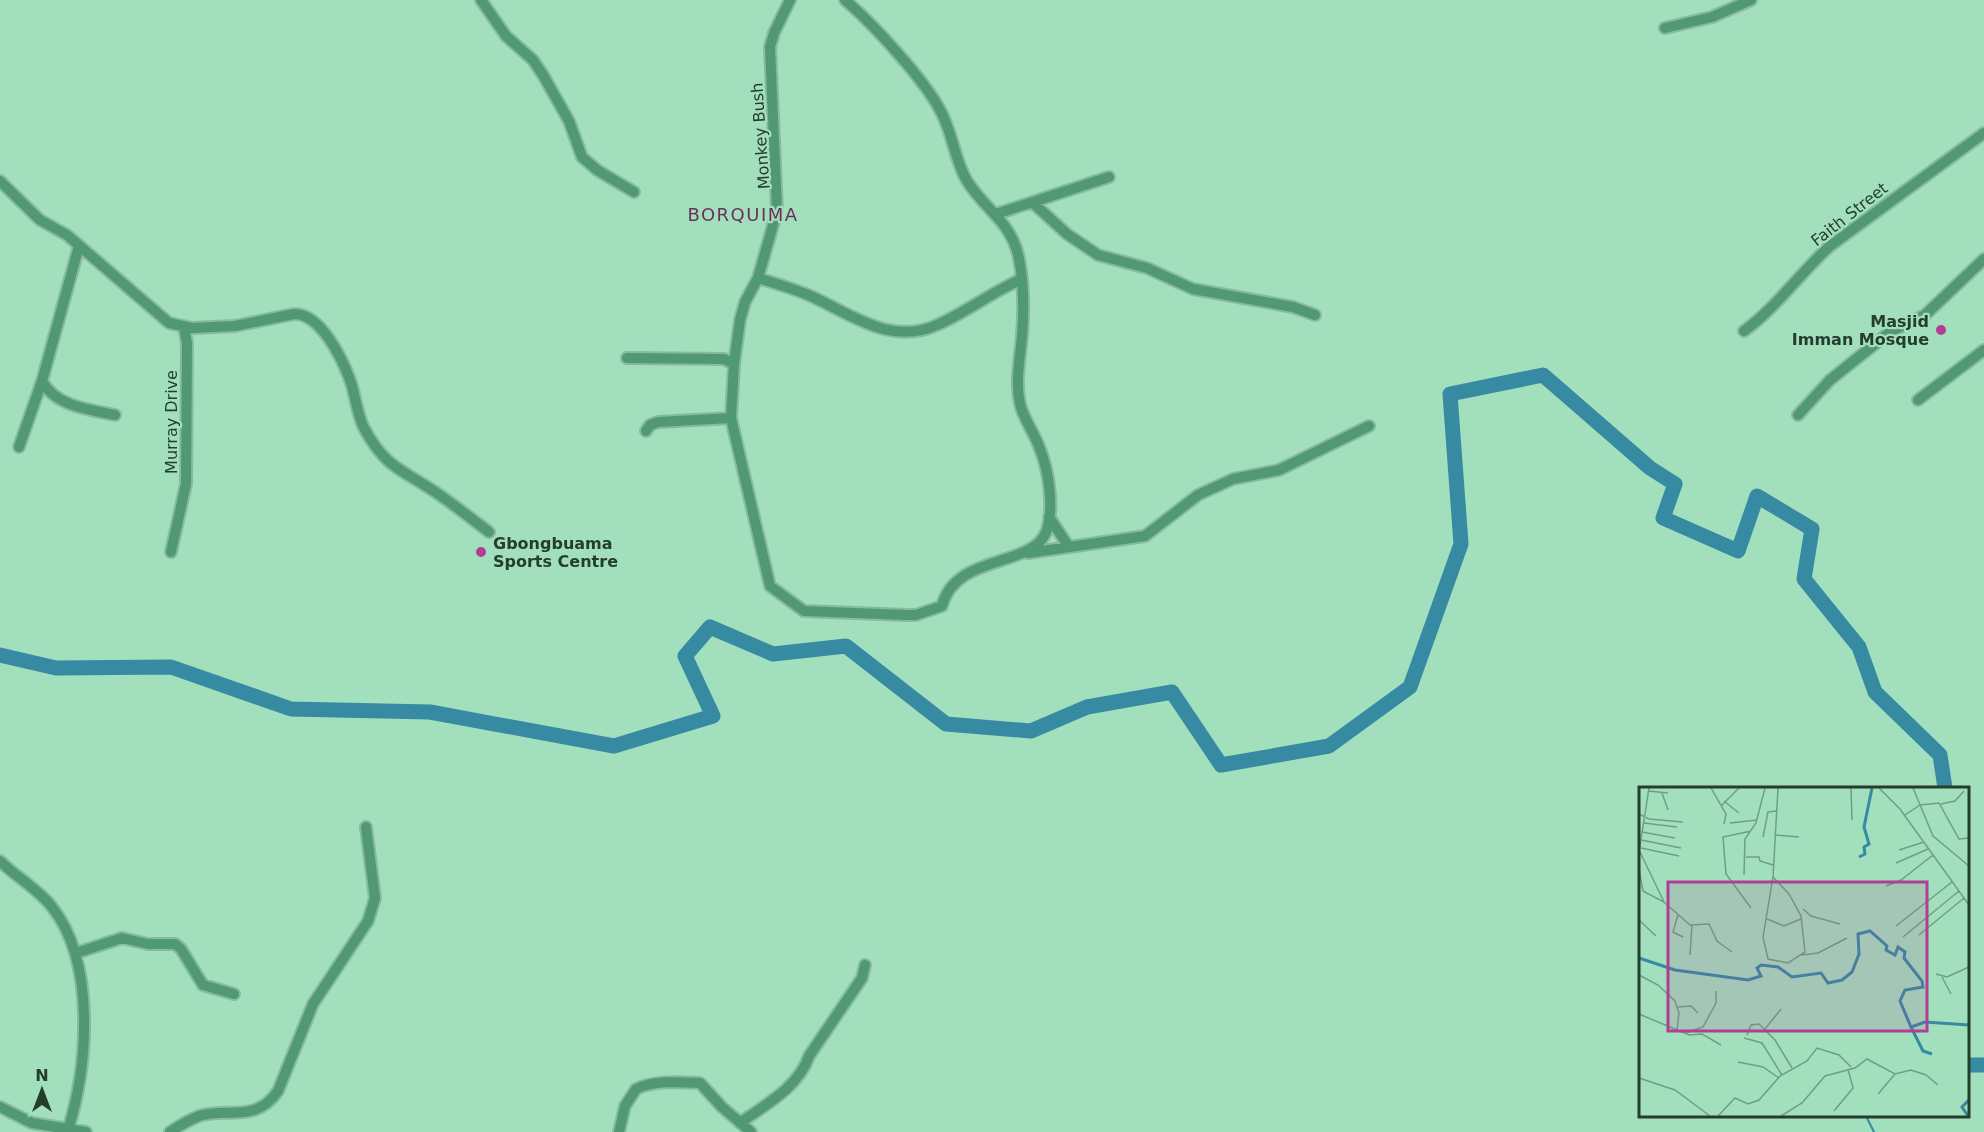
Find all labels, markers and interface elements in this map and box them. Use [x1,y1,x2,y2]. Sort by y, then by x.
street label: Monkey Bush [747,82,774,190]
street label: Faith Street [1807,179,1891,250]
district label: BORQUIMA [687,204,799,225]
place label: Masjid Imman Mosque [1792,312,1929,349]
marker: Masjid Imman Mosque [1934,323,1948,337]
street label: Murray Drive [162,370,181,474]
place label: Gbongbuama Sports Centre [493,534,618,571]
marker: Gbongbuama Sports Centre [474,545,488,559]
inset map [1639,787,1969,1117]
north arrow [12,1060,72,1120]
text: N [35,1066,49,1085]

